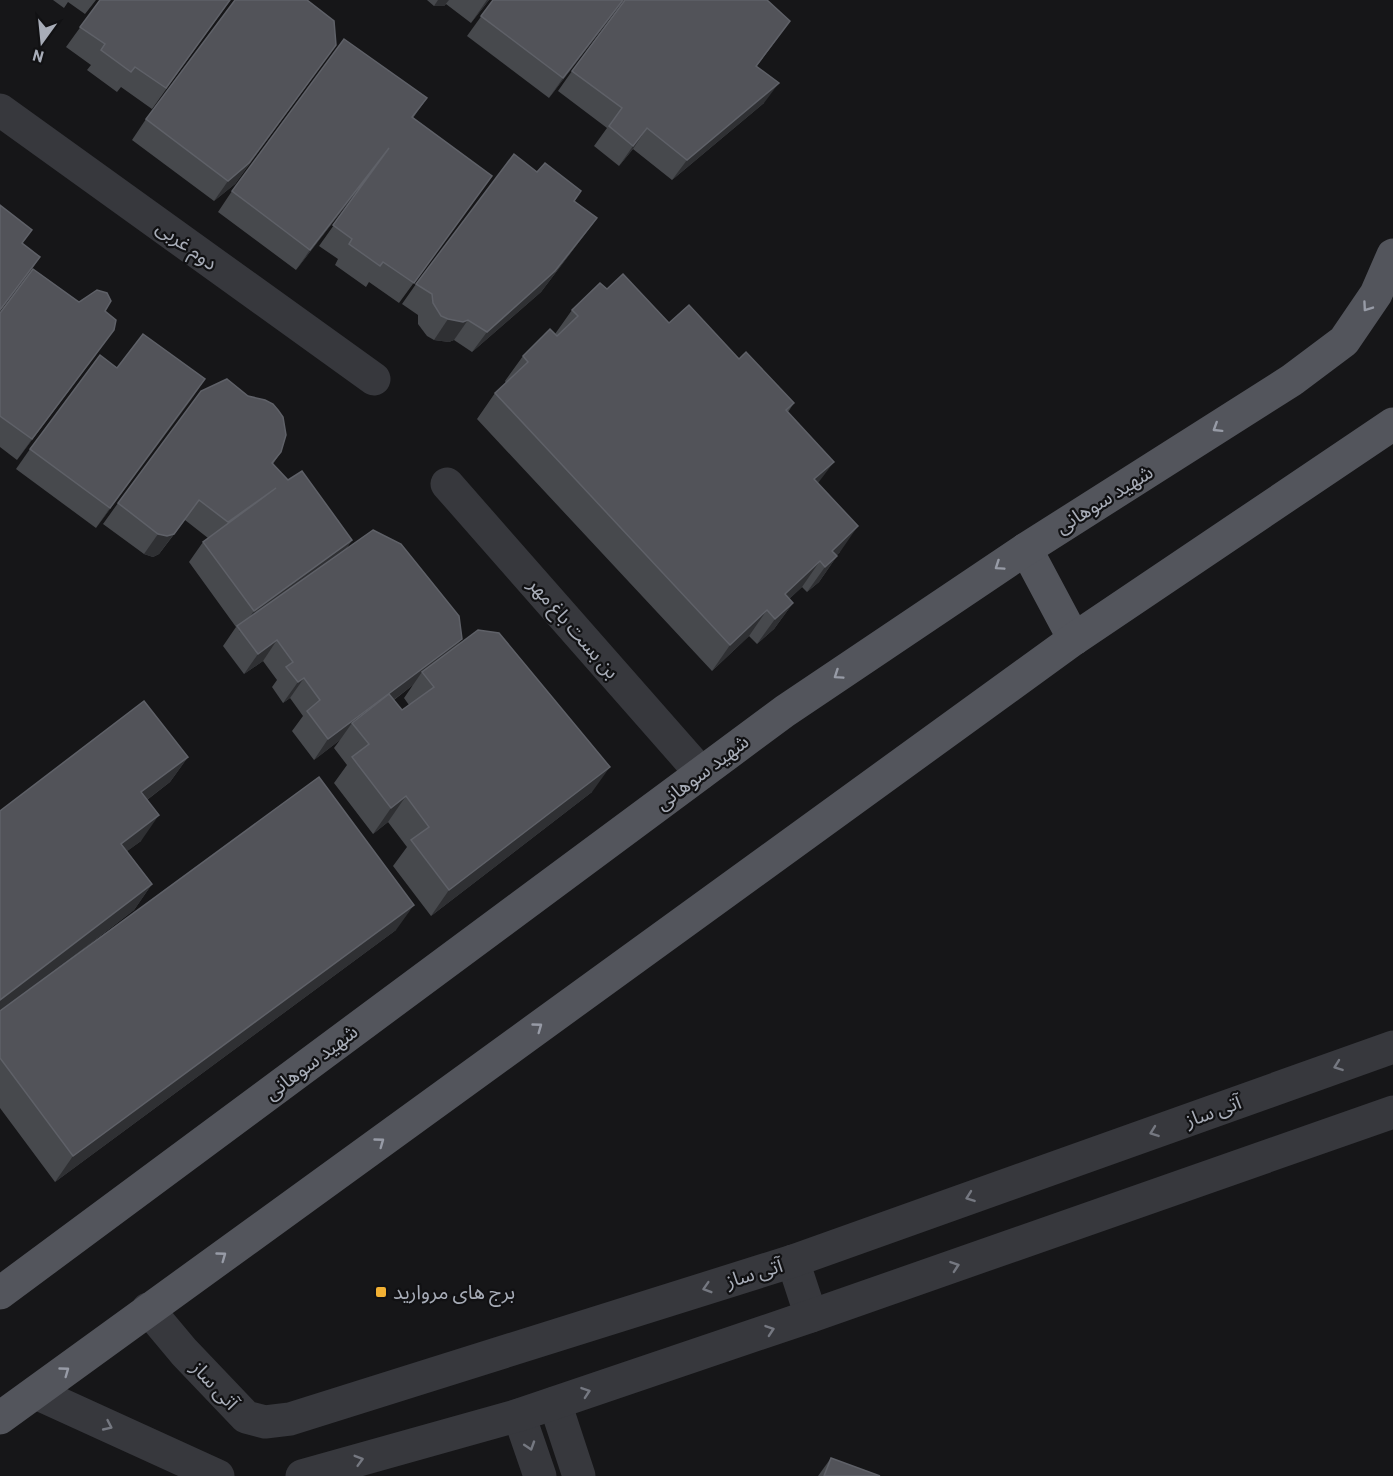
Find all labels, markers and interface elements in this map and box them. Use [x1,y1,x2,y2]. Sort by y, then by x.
north arrow [12,12,72,72]
text: N [30,46,46,68]
street label: دوم غربی [150,214,223,278]
one-way arrow [1363,300,1374,311]
one-way arrow [1213,420,1223,432]
street label: شهید سوهانی [1050,459,1157,538]
one-way arrow [995,559,1006,570]
street label: بن بست باغ مهر [521,571,625,685]
one-way arrow [833,668,844,679]
street label: شهید سوهانی [650,728,753,815]
street label: شهید سوهانی [259,1018,362,1105]
one-way arrow [531,1023,542,1034]
one-way arrow [1333,1059,1344,1072]
street label: آتی ساز [1180,1088,1246,1133]
one-way arrow [1149,1124,1160,1137]
one-way arrow [373,1138,384,1149]
one-way arrow [966,1190,976,1203]
one-way arrow [215,1252,226,1263]
street label: آتی ساز [721,1252,786,1293]
one-way arrow [949,1260,959,1273]
place label: برج های مروارید [393,1279,515,1307]
one-way arrow [702,1280,713,1293]
marker: برج های مروارید [374,1285,388,1299]
one-way arrow [764,1324,775,1337]
street label: آتی ساز [186,1354,245,1415]
one-way arrow [58,1368,69,1379]
one-way arrow [580,1387,591,1400]
one-way arrow [101,1419,112,1431]
one-way arrow [522,1440,535,1451]
one-way arrow [353,1455,364,1467]

